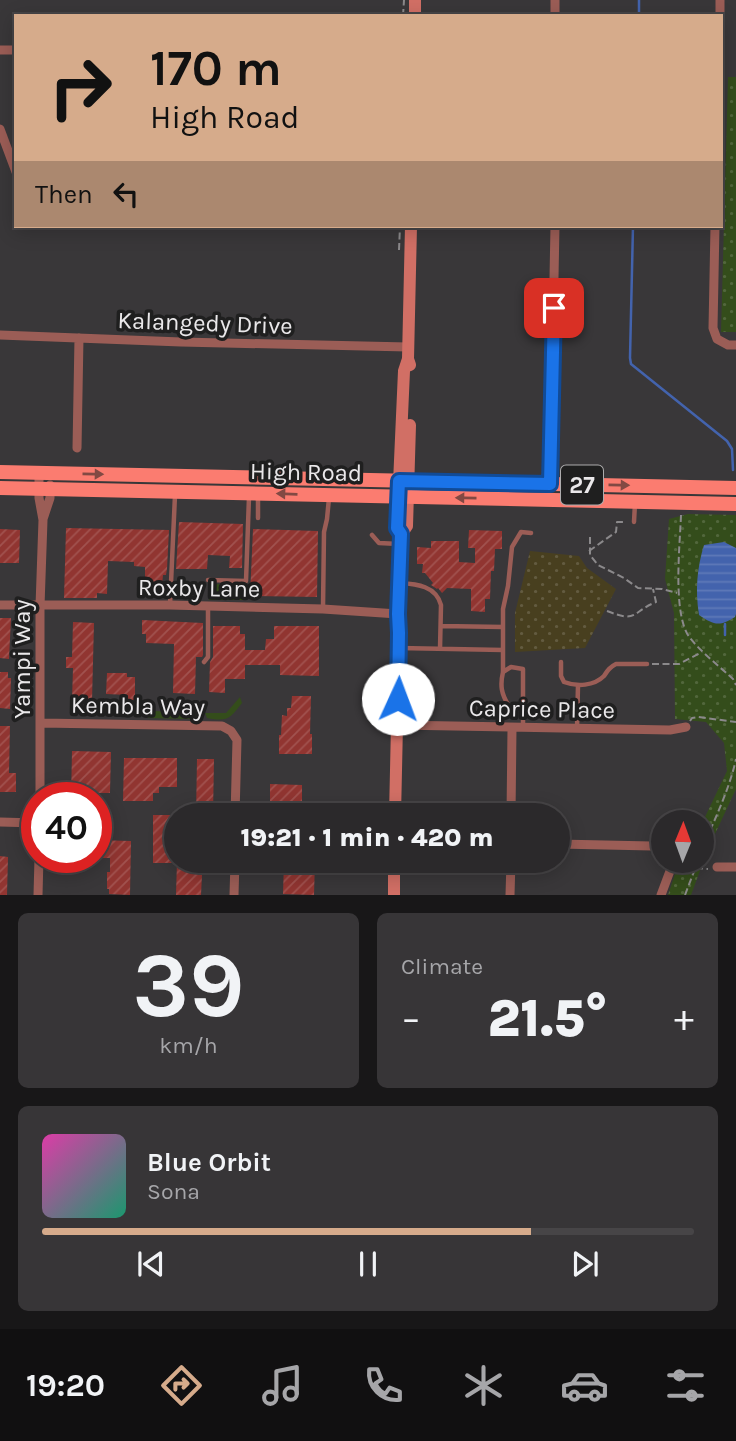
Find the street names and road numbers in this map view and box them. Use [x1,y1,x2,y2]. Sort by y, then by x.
street label: Kalangedy Drive [117,306,293,340]
street label: High Road [250,457,362,487]
road number: 27 [561,466,603,505]
street label: Roxby Lane [138,573,260,603]
street label: Yampi Way [8,599,36,719]
street label: Kembla Way [71,691,205,721]
street label: Caprice Place [469,694,615,724]

